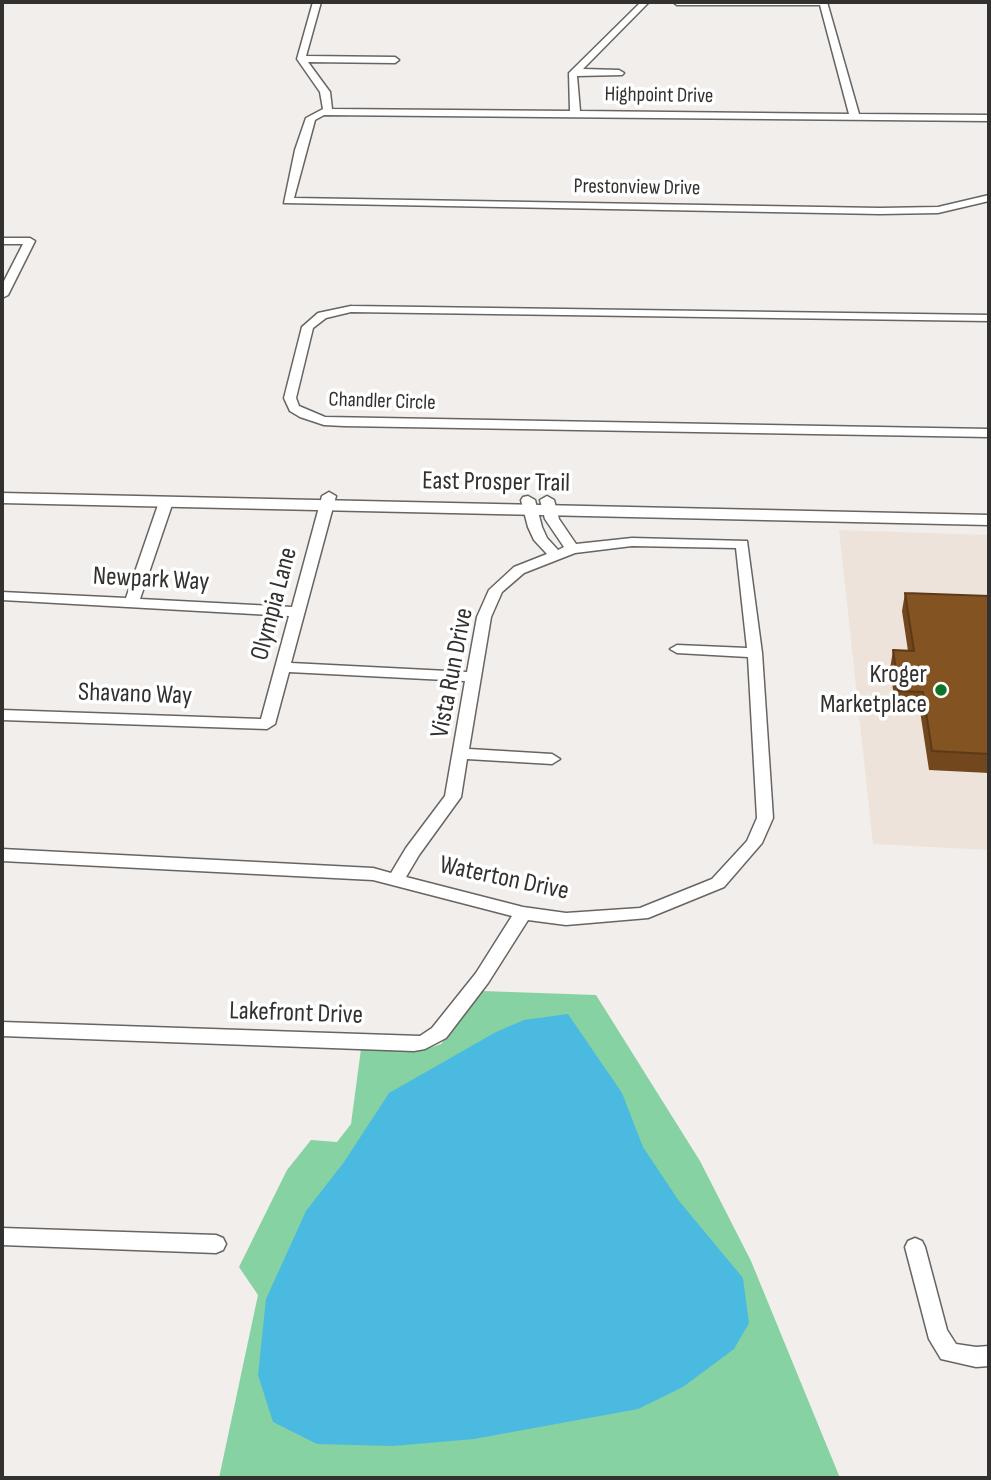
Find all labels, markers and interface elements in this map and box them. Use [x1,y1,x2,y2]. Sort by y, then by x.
street label: Highpoint Drive [604,82,714,110]
street label: Prestonview Drive [573,174,701,202]
street label: Chandler Circle [328,388,436,416]
street label: East Prosper Trail [422,466,570,500]
street label: Olympia Lane [245,544,305,664]
street label: Newpark Way [92,561,210,599]
street label: Vista Run Drive [425,606,481,740]
place label: Kroger Marketplace [820,659,927,720]
street label: Shavano Way [78,677,192,713]
marker: Kroger Marketplace [933,682,949,698]
street label: Waterton Drive [437,850,571,908]
street label: Lakefront Drive [229,996,363,1032]

